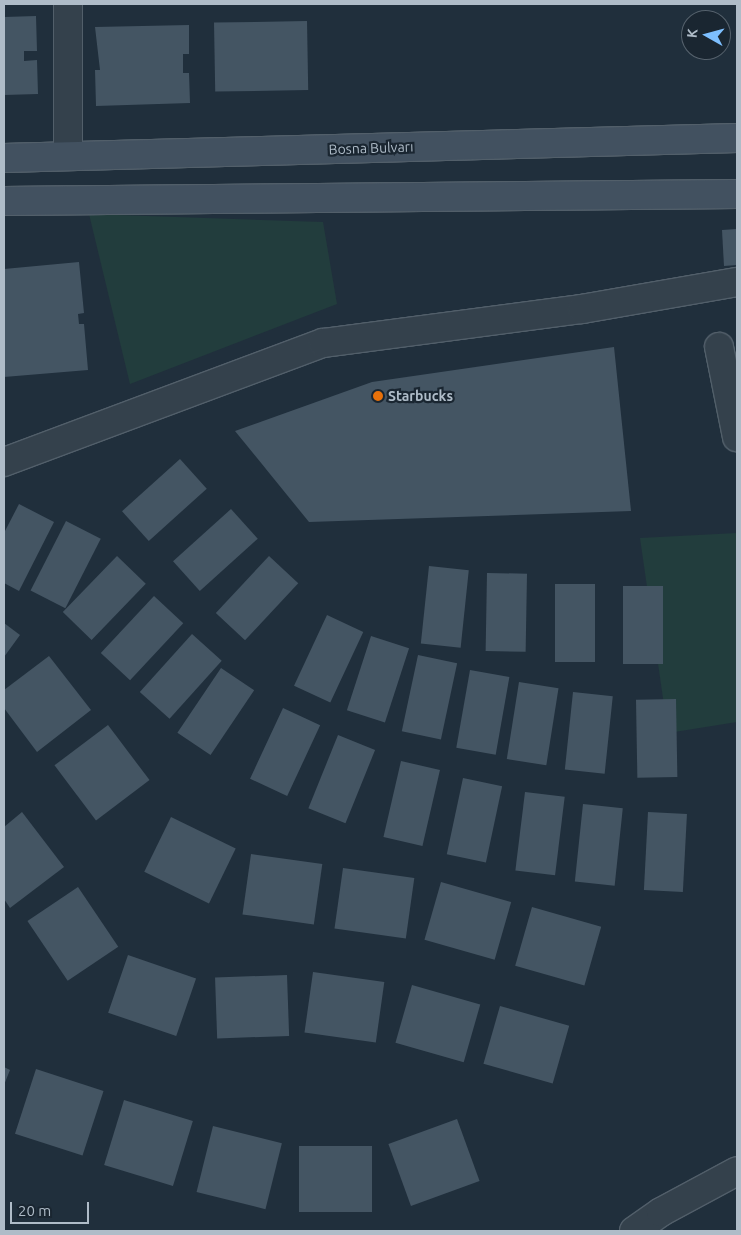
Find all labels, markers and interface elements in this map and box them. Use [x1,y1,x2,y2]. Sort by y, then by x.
north arrow [681,10,731,60]
text: K [684,28,701,39]
street label: Bosna Bulvarı [328,138,414,158]
place label: Starbucks [388,388,453,404]
marker: Starbucks [372,390,384,402]
scale bar [12,1192,91,1224]
text: 20 m [18,1202,51,1219]

